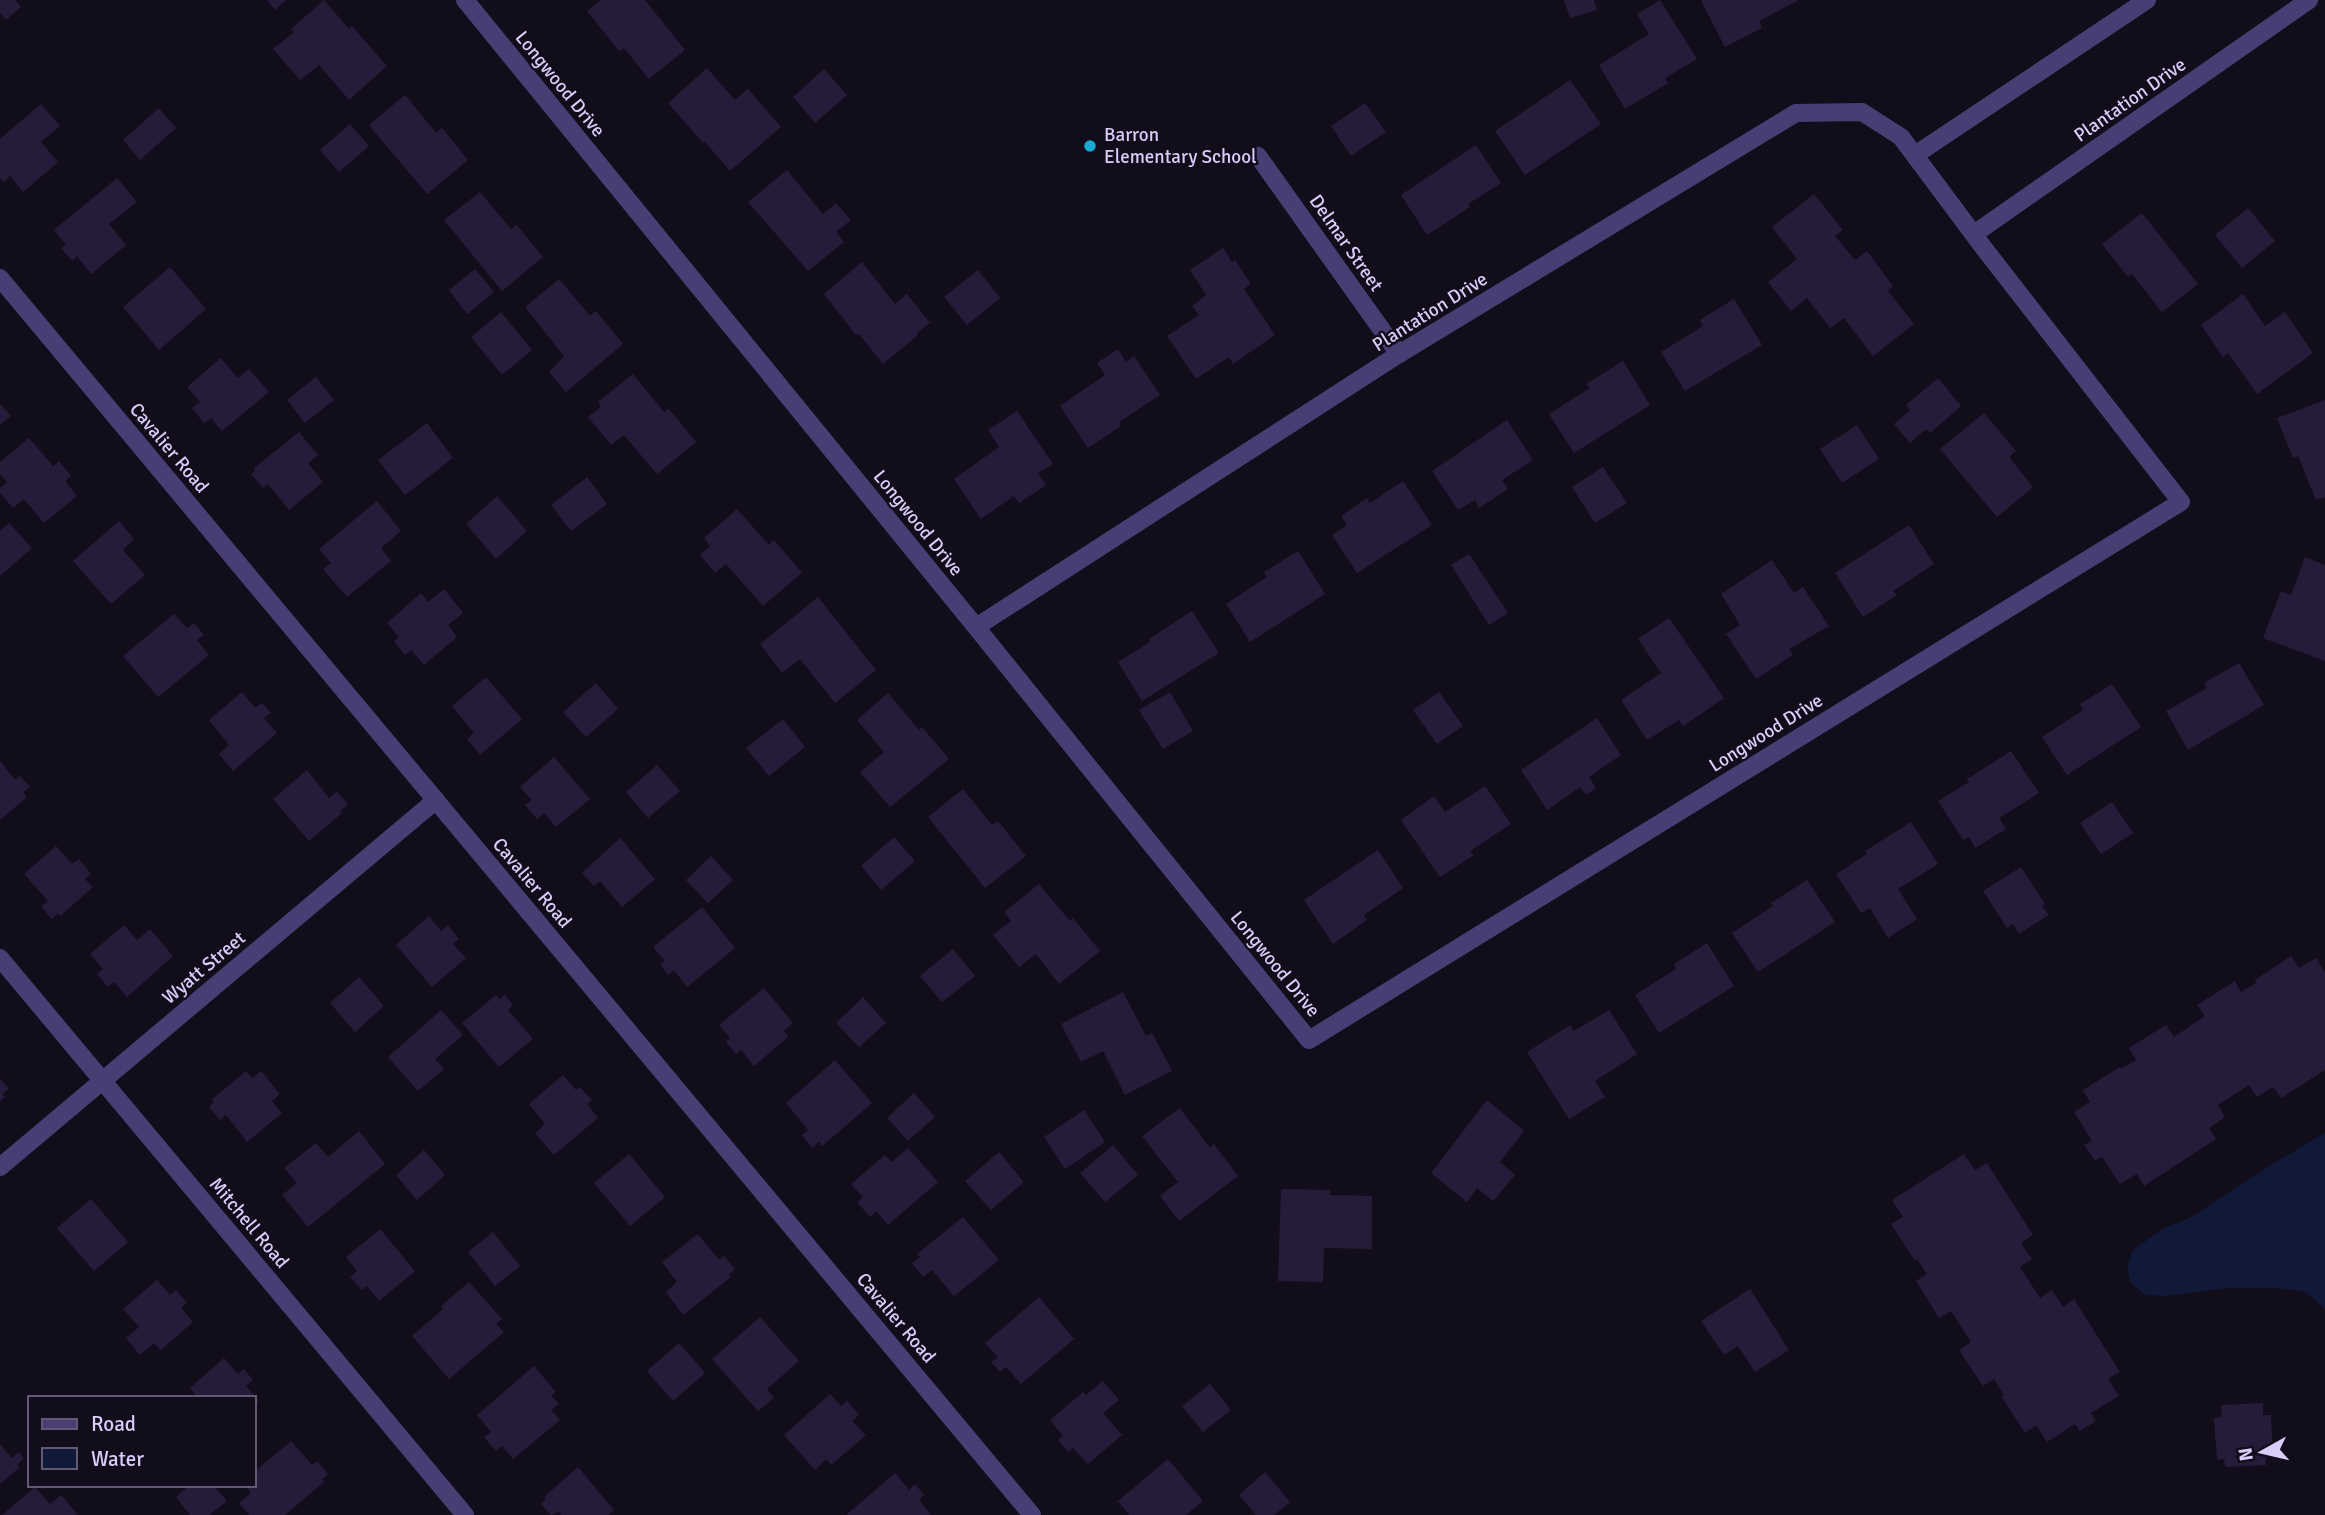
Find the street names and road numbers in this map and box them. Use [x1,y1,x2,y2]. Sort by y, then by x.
street label: Longwood Drive [510,26,610,142]
street label: Plantation Drive [2069,53,2191,147]
street label: Delmar Street [1304,190,1388,296]
street label: Plantation Drive [1368,267,1492,357]
street label: Cavalier Road [124,398,214,498]
street label: Longwood Drive [868,465,968,581]
street label: Longwood Drive [1705,688,1827,778]
street label: Cavalier Road [487,833,577,933]
street label: Longwood Drive [1225,906,1325,1022]
street label: Wyatt Street [158,926,251,1010]
street label: Mitchell Road [204,1173,294,1273]
street label: Cavalier Road [851,1268,941,1368]

